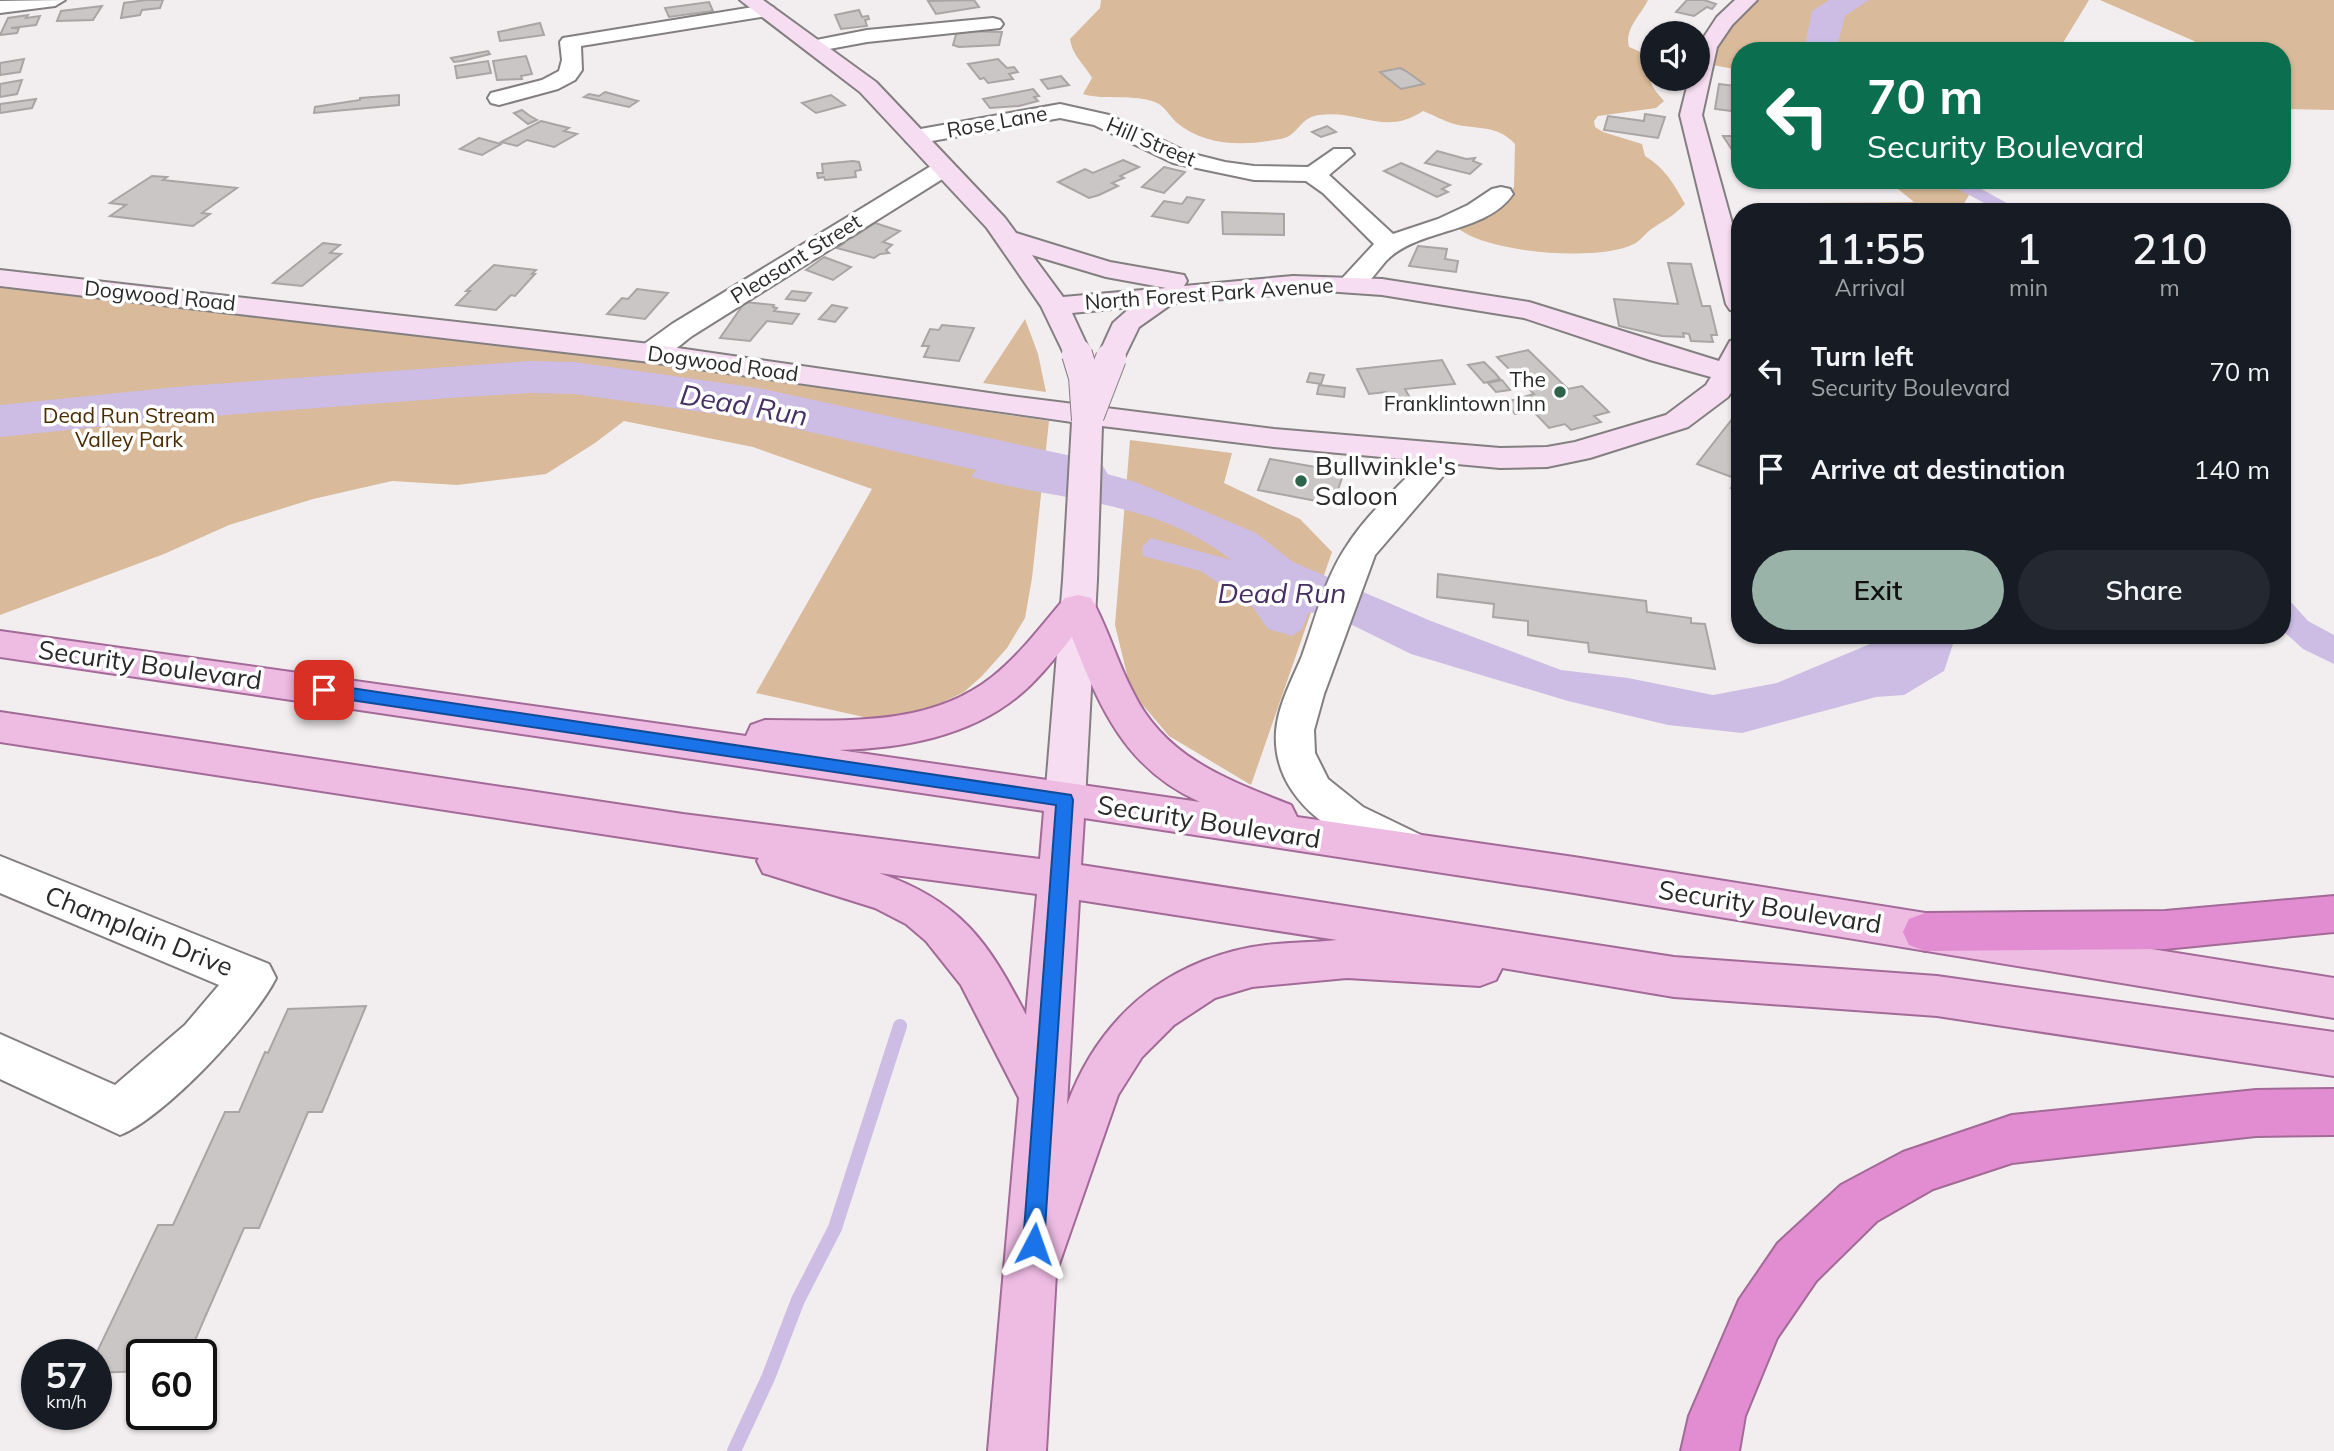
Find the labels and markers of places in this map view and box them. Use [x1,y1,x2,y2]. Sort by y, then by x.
place label: The Franklintown Inn [1384,366,1546,416]
marker: The Franklintown Inn [1552,384,1568,400]
place label: Bullwinkle's Saloon [1315,449,1456,512]
marker: Bullwinkle's Saloon [1293,473,1309,489]
pin [294,660,354,720]

